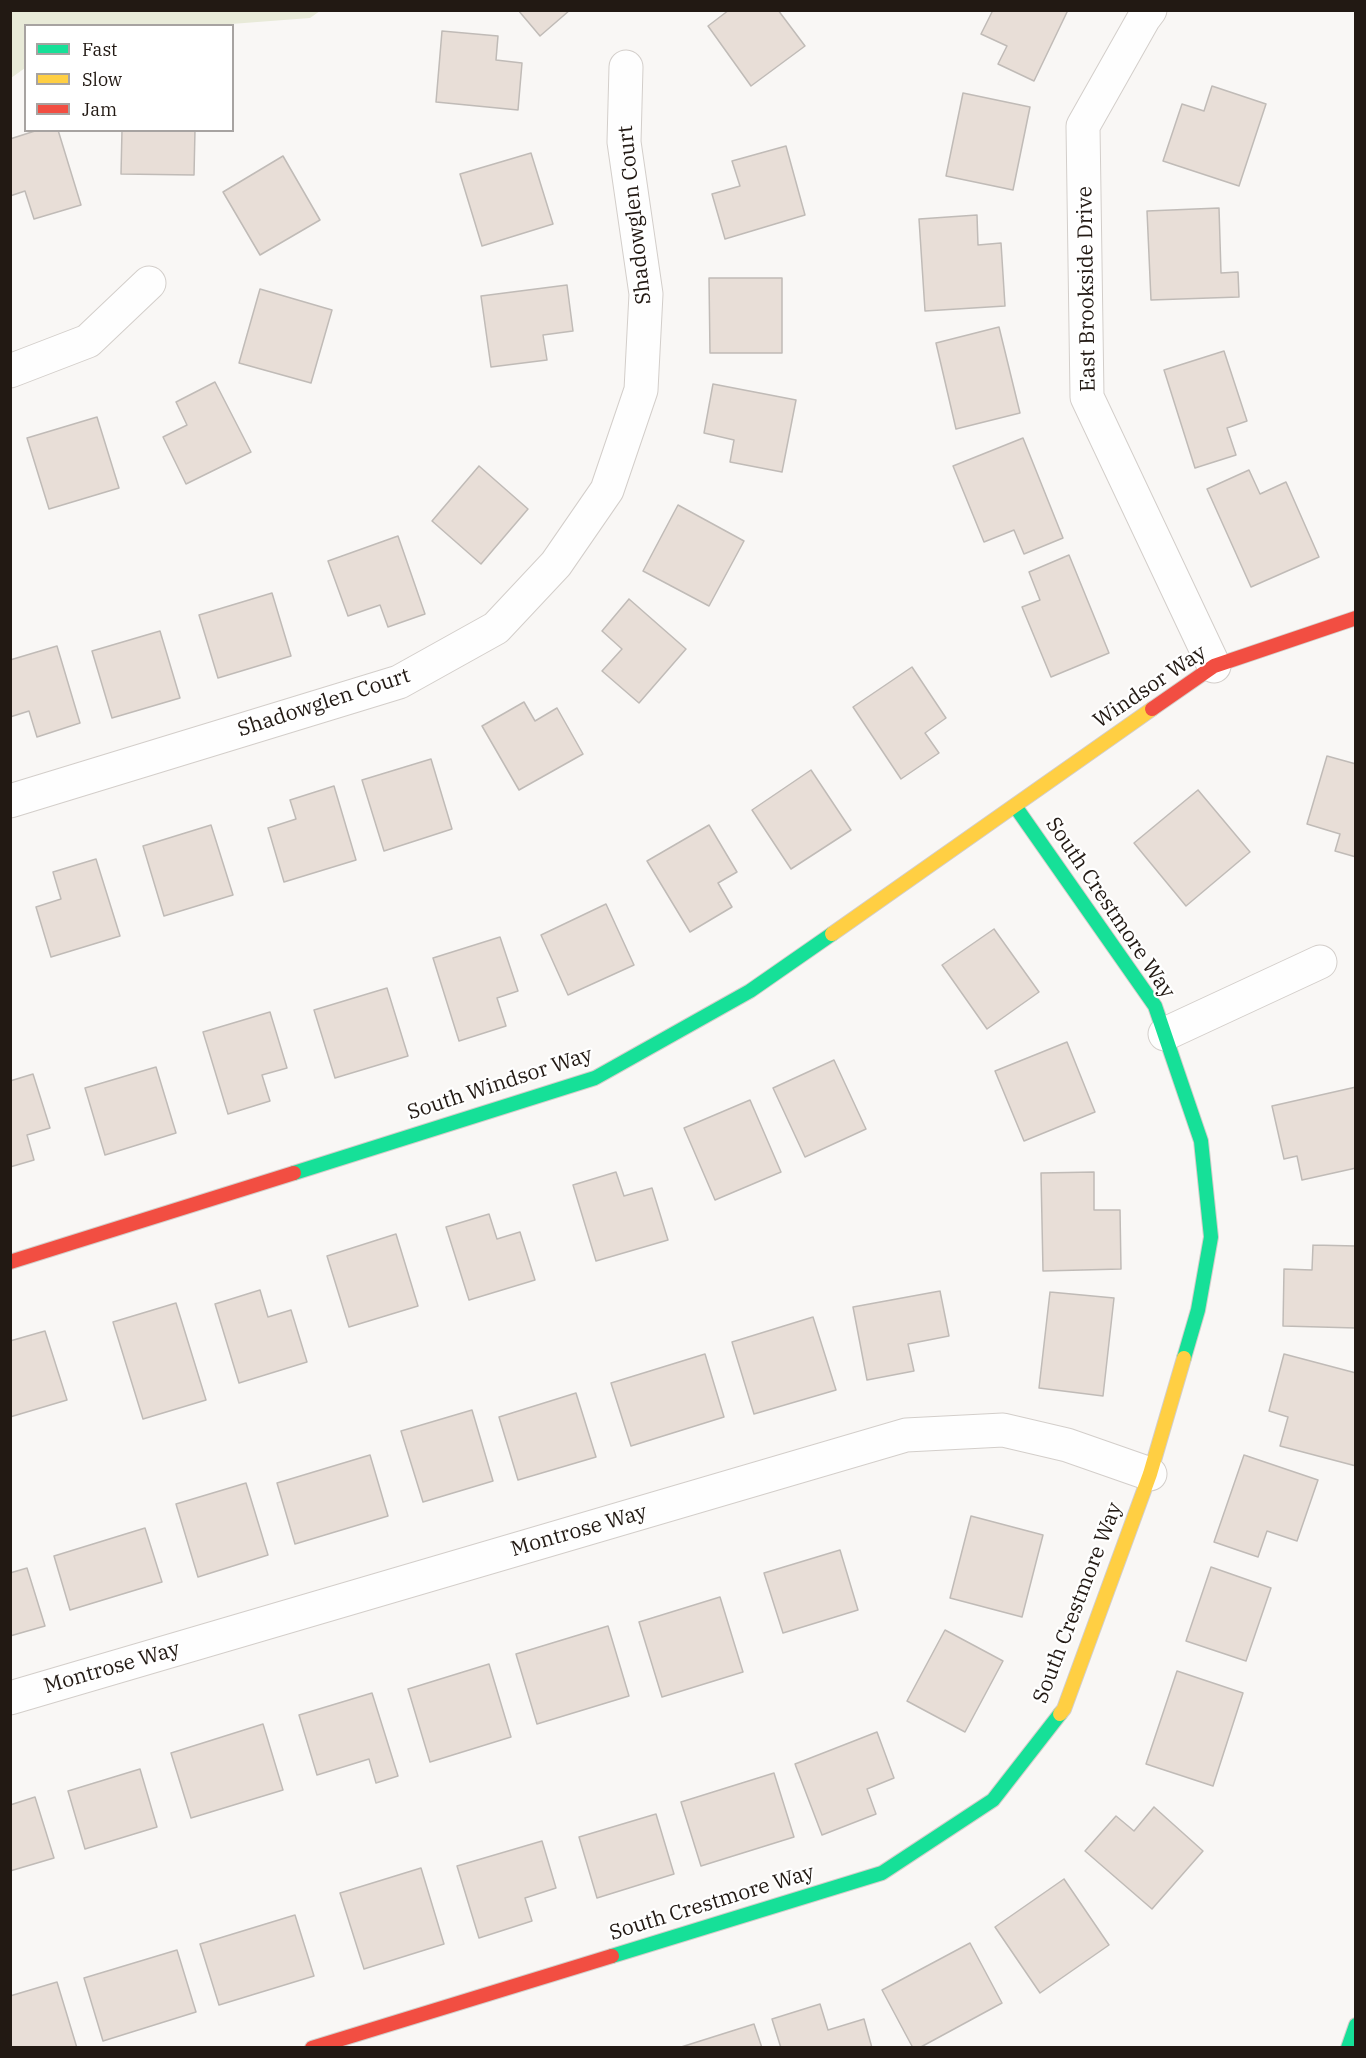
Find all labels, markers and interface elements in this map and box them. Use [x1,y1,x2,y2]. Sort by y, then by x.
legend [24,24,234,132]
text: Fast [82,38,117,61]
text: Slow [82,68,122,91]
text: Jam [82,98,117,121]
street label: Shadowglen Court [613,124,657,306]
street label: East Brookside Drive [1073,186,1101,392]
street label: Windsor Way [1089,640,1211,734]
street label: Shadowglen Court [235,663,413,743]
street label: South Crestmore Way [1040,813,1180,1003]
street label: South Windsor Way [404,1042,596,1126]
street label: South Crestmore Way [1028,1499,1128,1707]
street label: Montrose Way [508,1500,650,1562]
street label: Montrose Way [41,1637,183,1699]
street label: South Crestmore Way [607,1860,817,1946]

